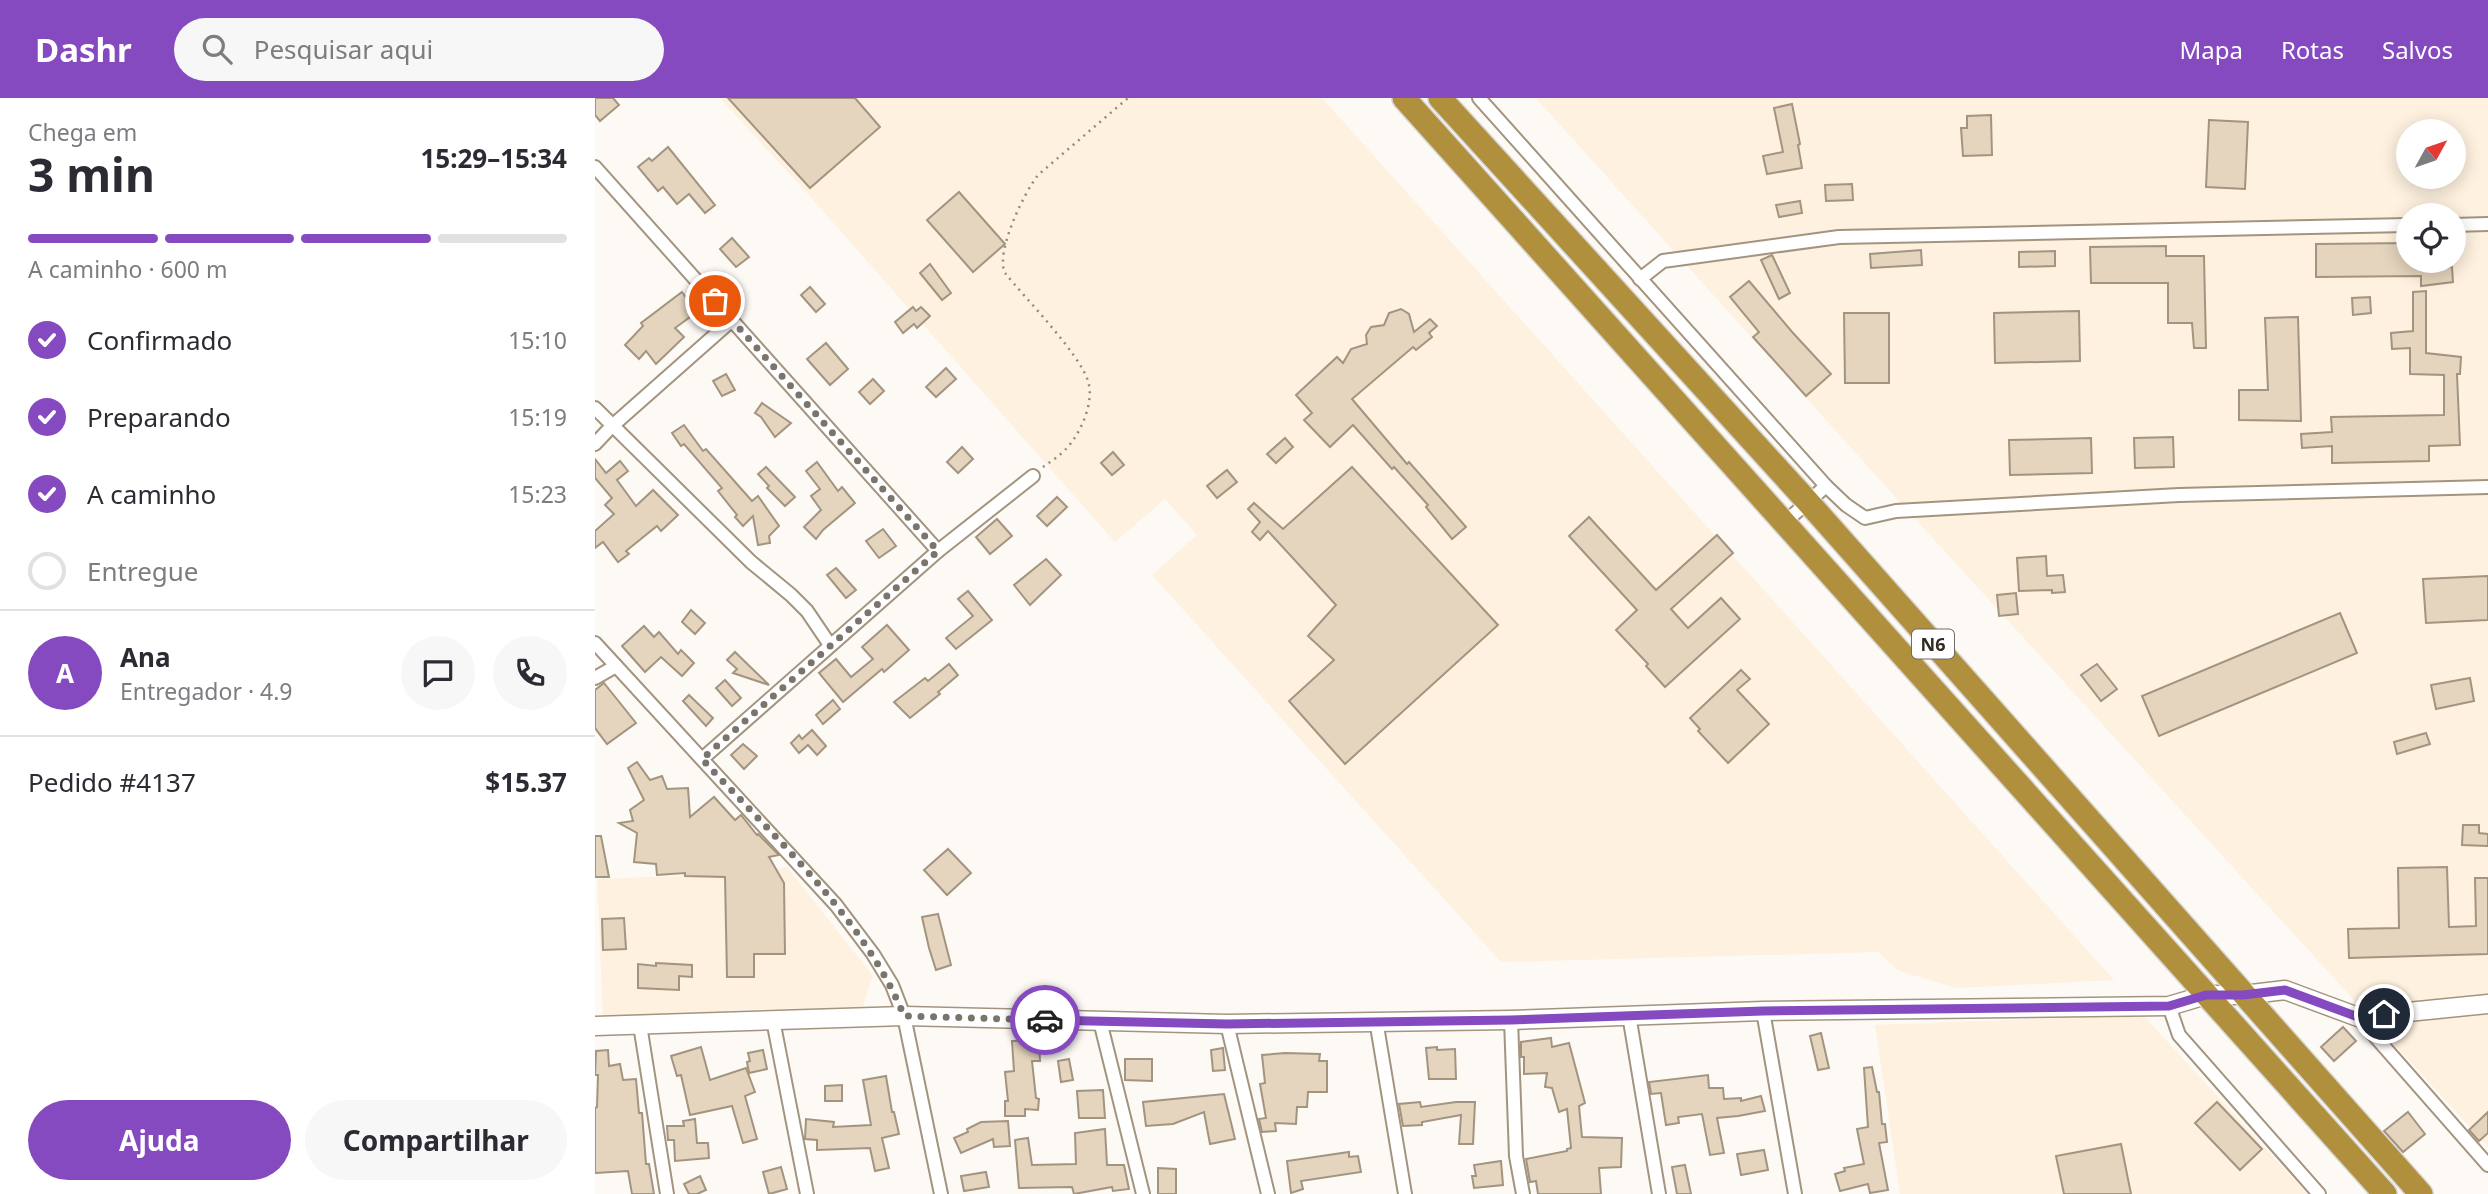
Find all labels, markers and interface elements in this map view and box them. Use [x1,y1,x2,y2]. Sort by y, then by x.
search box [174,18,664,81]
text: Dashr [35,27,132,72]
icon: search [198,30,236,68]
text: Pesquisar aqui [254,31,433,67]
text: Mapa [2179,33,2243,66]
text: Rotas [2281,33,2344,66]
text: Salvos [2382,33,2453,66]
text: Chega em [28,116,137,148]
north arrow [2396,119,2466,189]
map controls [2396,119,2466,273]
text: 15:29–15:34 [420,140,567,176]
text: 3 min [28,143,155,205]
button: locate [2396,203,2466,273]
text: A caminho · 600 m [28,253,227,285]
pin [685,271,745,331]
icon: bag [696,282,734,320]
icon: check [28,321,66,359]
text: Confirmado [87,322,232,358]
text: 15:10 [508,324,567,356]
icon: check [28,398,66,436]
text: Preparando [87,399,231,435]
text: 15:19 [508,401,567,433]
icon: check [28,475,66,513]
text: A caminho [87,476,216,512]
text: 15:23 [508,478,567,510]
text: Entregue [87,553,199,589]
road number: N6 [1912,630,1954,658]
button: chat [401,636,475,710]
button: phone [493,636,567,710]
text: Ana [120,639,170,675]
text: A [56,655,74,691]
text: Entregador · 4.9 [120,675,293,707]
text: Pedido #4137 [28,764,196,800]
text: $15.37 [485,764,567,800]
pin [2354,984,2414,1044]
courier [1010,985,1080,1055]
icon: home [2365,995,2403,1033]
icon: car [1026,1001,1064,1039]
button: Ajuda [28,1100,291,1180]
button: Compartilhar [305,1100,567,1180]

